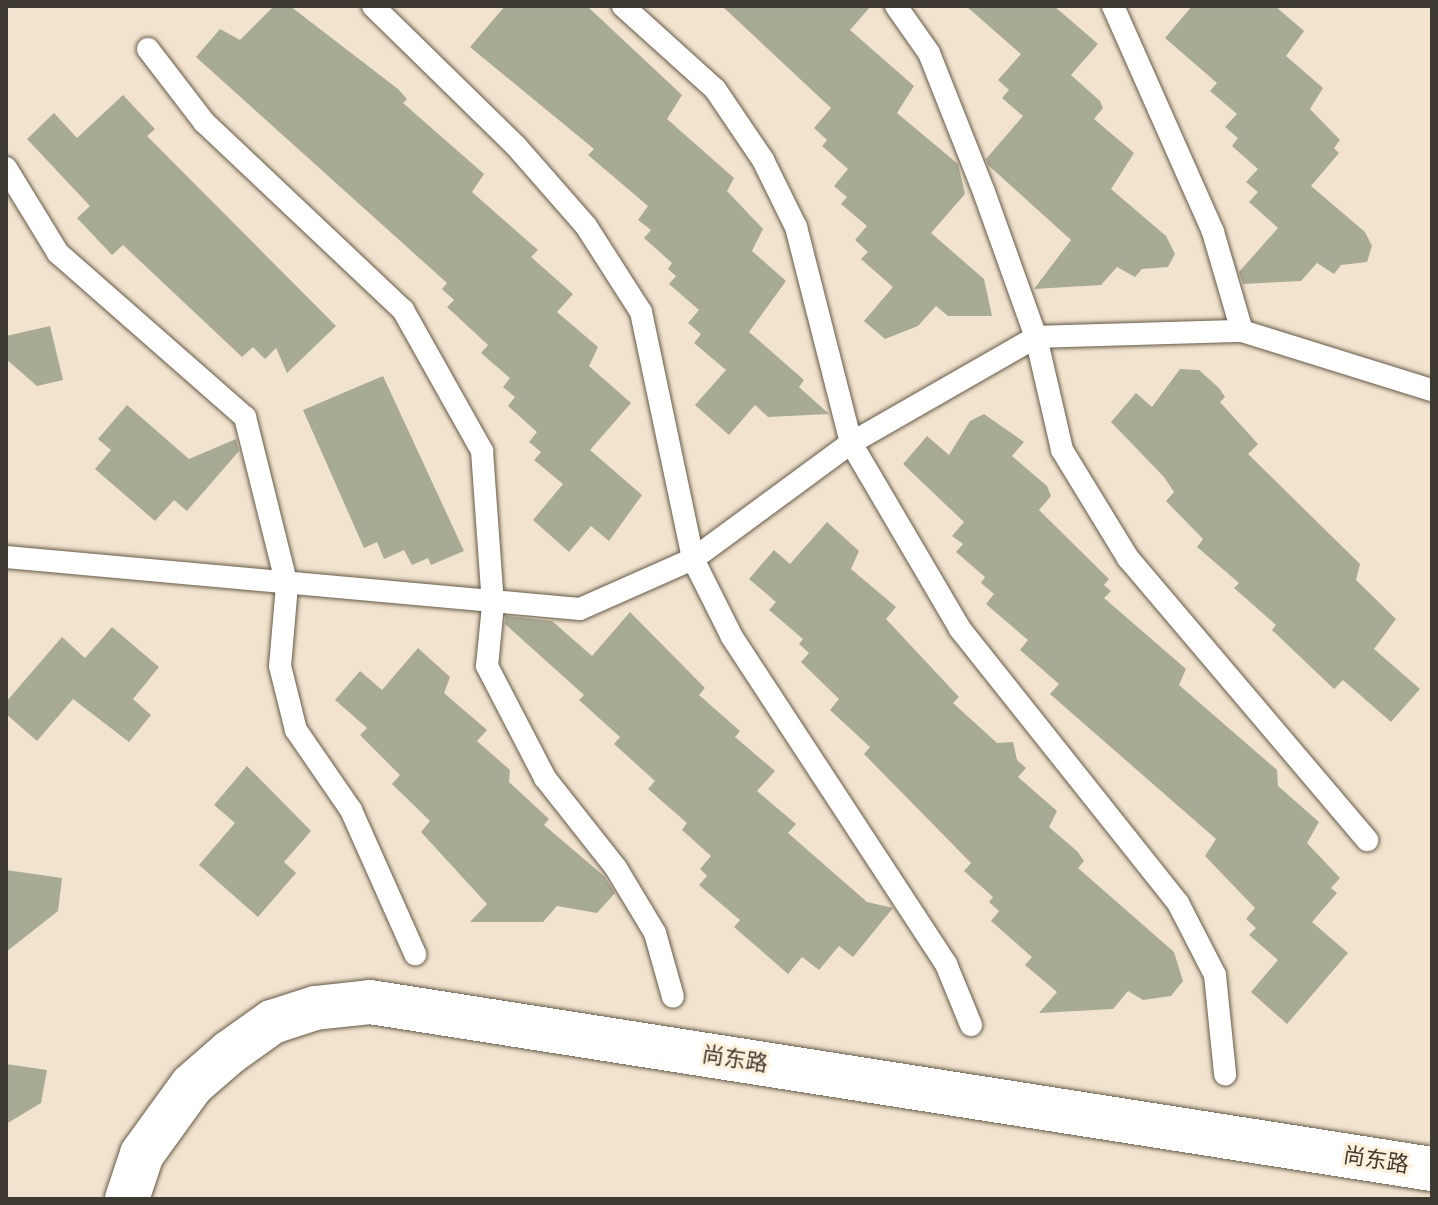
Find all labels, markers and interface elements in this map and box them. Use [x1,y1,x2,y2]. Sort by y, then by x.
street label: 尚东路 [700,1041,770,1077]
street label: 尚东路 [1341,1142,1411,1178]

